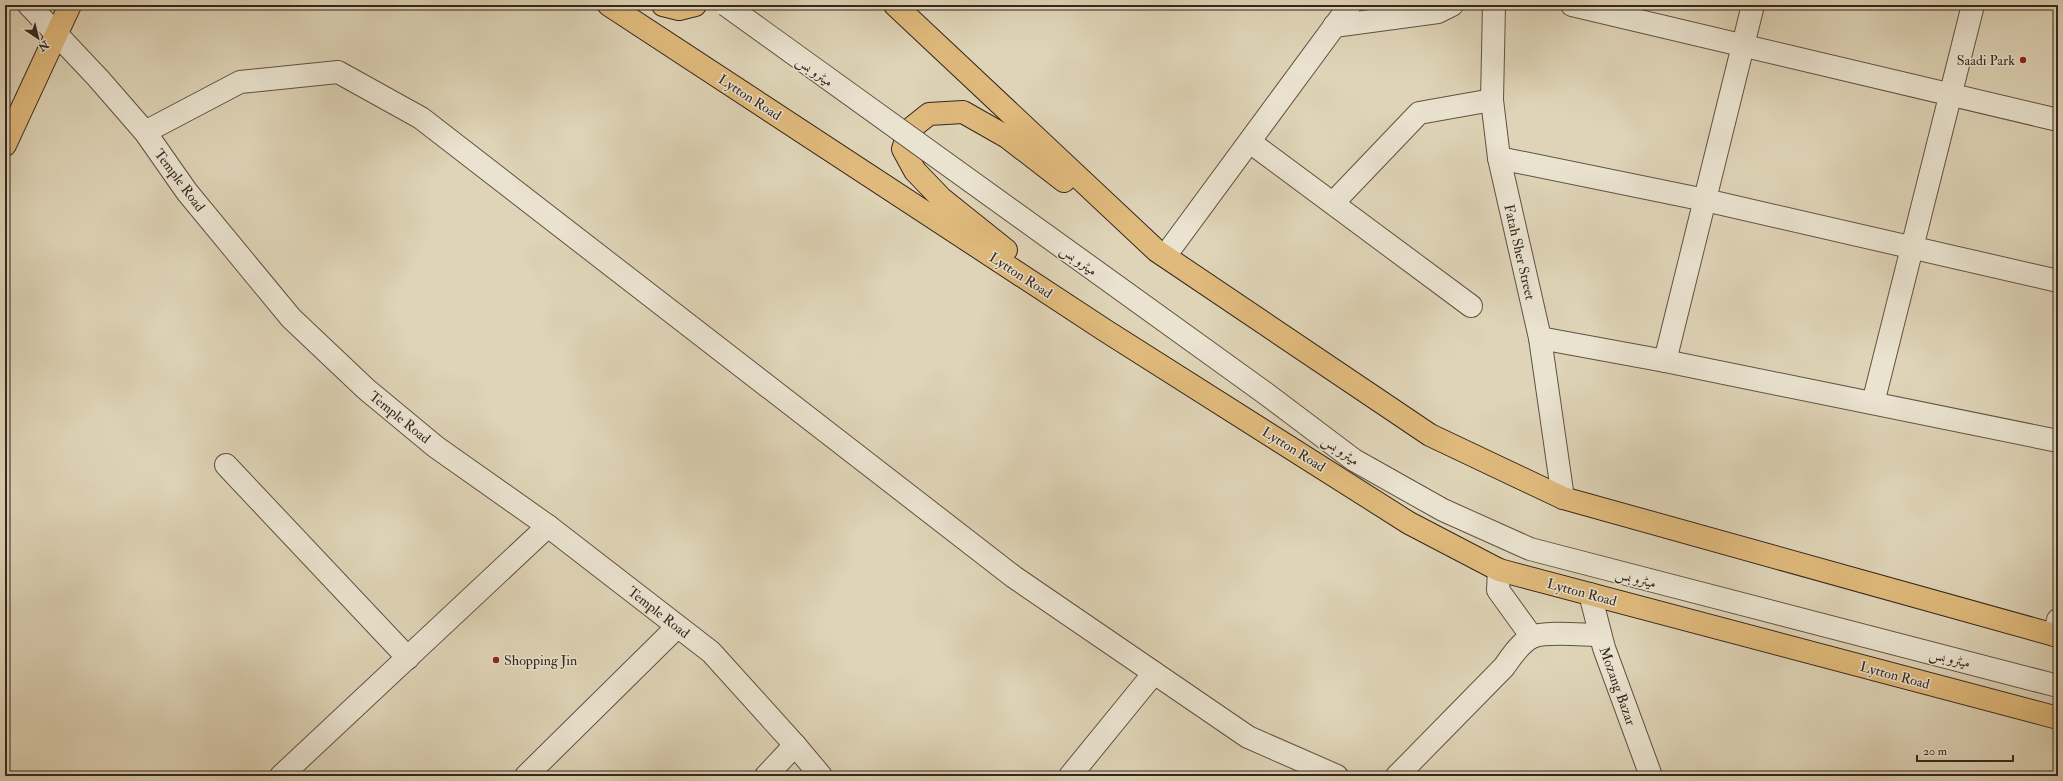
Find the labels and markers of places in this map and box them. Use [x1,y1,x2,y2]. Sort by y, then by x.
place label: Saadi Park [1957,52,2015,69]
marker: Saadi Park [2018,55,2028,65]
place label: Shopping Jin [504,652,577,670]
marker: Shopping Jin [491,655,501,665]

